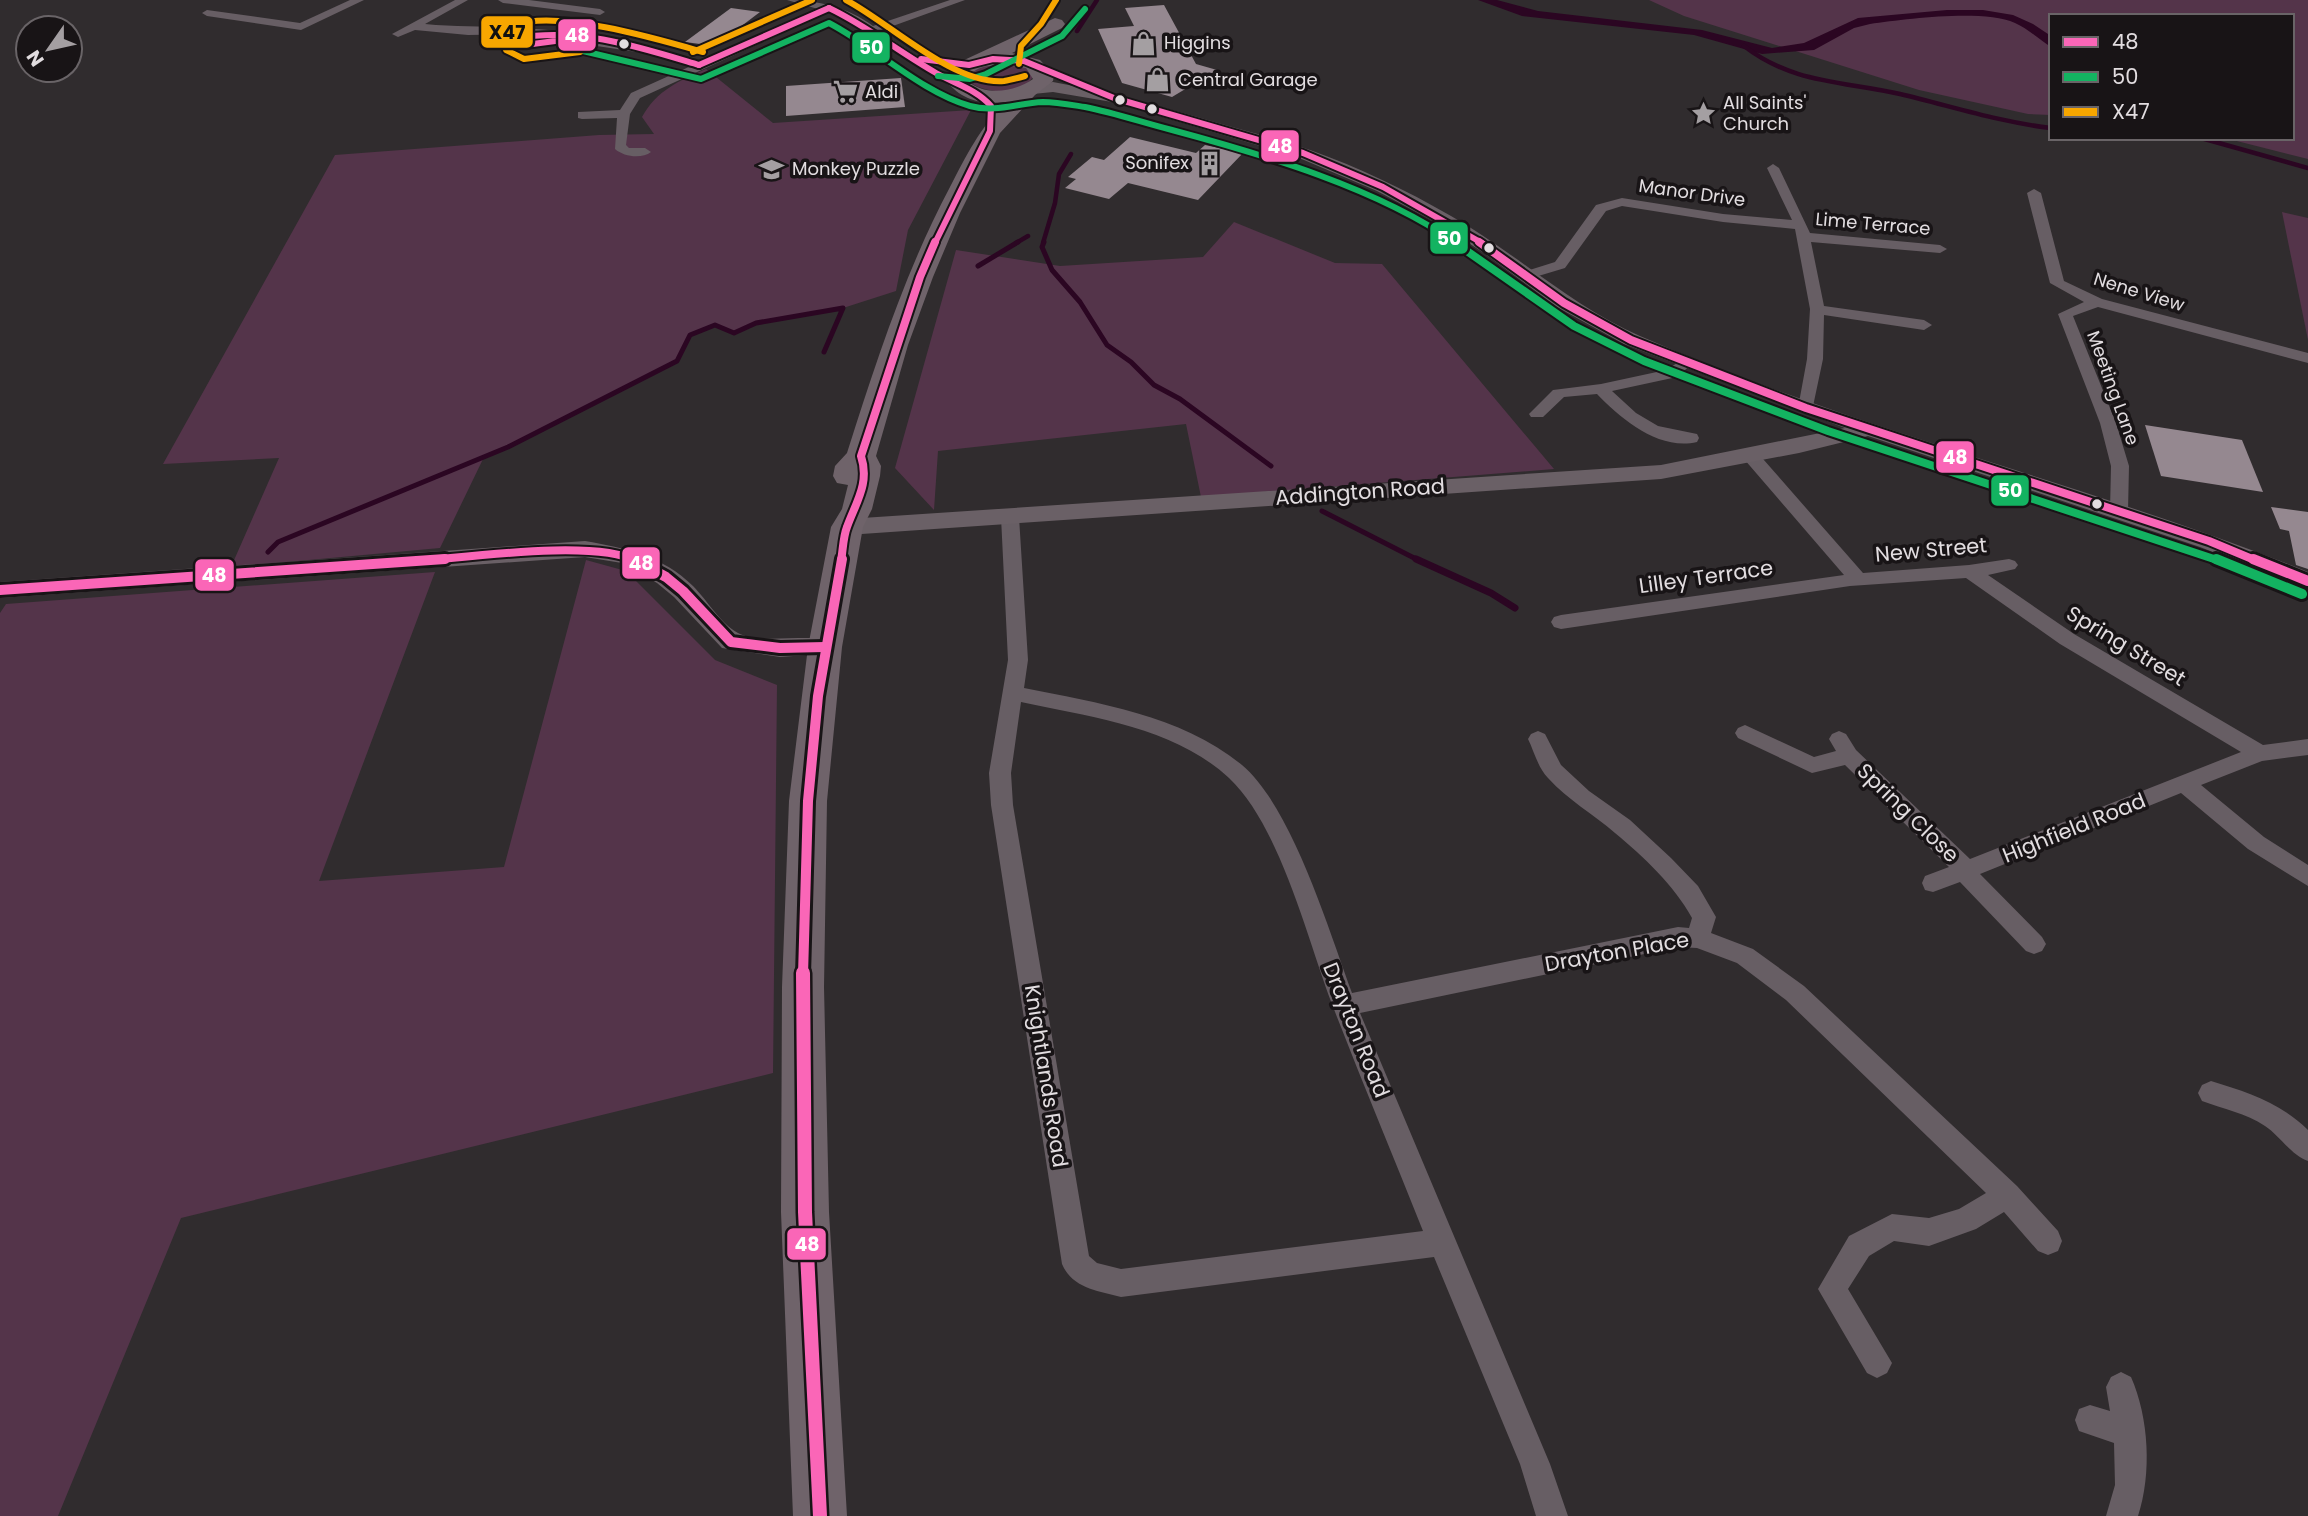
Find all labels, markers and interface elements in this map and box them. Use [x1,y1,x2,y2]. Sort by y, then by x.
north arrow [14,14,84,84]
legend [2049,14,2294,140]
line badge: X47 [480,15,534,49]
line badge: 48 [557,18,597,52]
text: X47 [489,19,525,46]
text: 48 [564,22,590,49]
text: 48 [2112,27,2138,56]
shop icon: Higgins [1130,29,1158,57]
place label: Higgins [1164,30,1231,55]
line badge: 50 [851,31,891,64]
text: 50 [859,34,883,61]
unlabelled marker [617,37,631,51]
text: N [20,45,51,72]
text: 50 [2112,62,2138,91]
shop icon: Central Garage [1144,66,1172,94]
place label: Central Garage [1178,67,1318,92]
supermarket icon: Aldi [831,78,859,106]
place label: Aldi [865,79,898,104]
place label: All Saints' Church [1723,90,1806,136]
unlabelled marker [1113,93,1127,107]
text: X47 [2112,97,2150,126]
place icon: All Saints' Church [1689,99,1717,127]
unlabelled marker [1145,102,1159,116]
line badge: 48 [1260,129,1300,163]
text: 48 [1267,133,1293,160]
building icon: Sonifex [1195,149,1223,177]
place label: Sonifex [1125,150,1189,175]
school or university icon: Monkey Puzzle [758,155,786,183]
place label: Monkey Puzzle [792,156,920,181]
street label: Manor Drive [1637,173,1747,212]
street label: Lime Terrace [1815,206,1932,241]
line badge: 50 [1429,221,1469,255]
text: 50 [1437,225,1461,252]
unlabelled marker [1482,241,1496,255]
street label: Nene View [2091,266,2188,317]
street label: Meeting Lane [2081,327,2146,448]
line badge: 48 [1935,440,1975,474]
text: 48 [1942,444,1968,471]
street label: Addington Road [1274,471,1446,512]
line badge: 50 [1990,474,2030,507]
text: 50 [1998,477,2022,504]
unlabelled marker [2090,497,2104,511]
street label: New Street [1874,530,1988,569]
line badge: 48 [621,546,661,580]
text: 48 [628,550,654,577]
street label: Lilley Terrace [1637,553,1775,600]
line badge: 48 [194,558,235,592]
text: 48 [201,562,227,589]
street label: Spring Street [2061,599,2191,693]
street label: Spring Close [1851,757,1966,869]
street label: Highfield Road [1998,786,2150,869]
street label: Drayton Place [1542,925,1691,978]
street label: Drayton Road [1316,958,1397,1102]
street label: Knightlands Road [1018,982,1075,1169]
line badge: 48 [786,1227,827,1261]
text: 48 [794,1231,820,1258]

